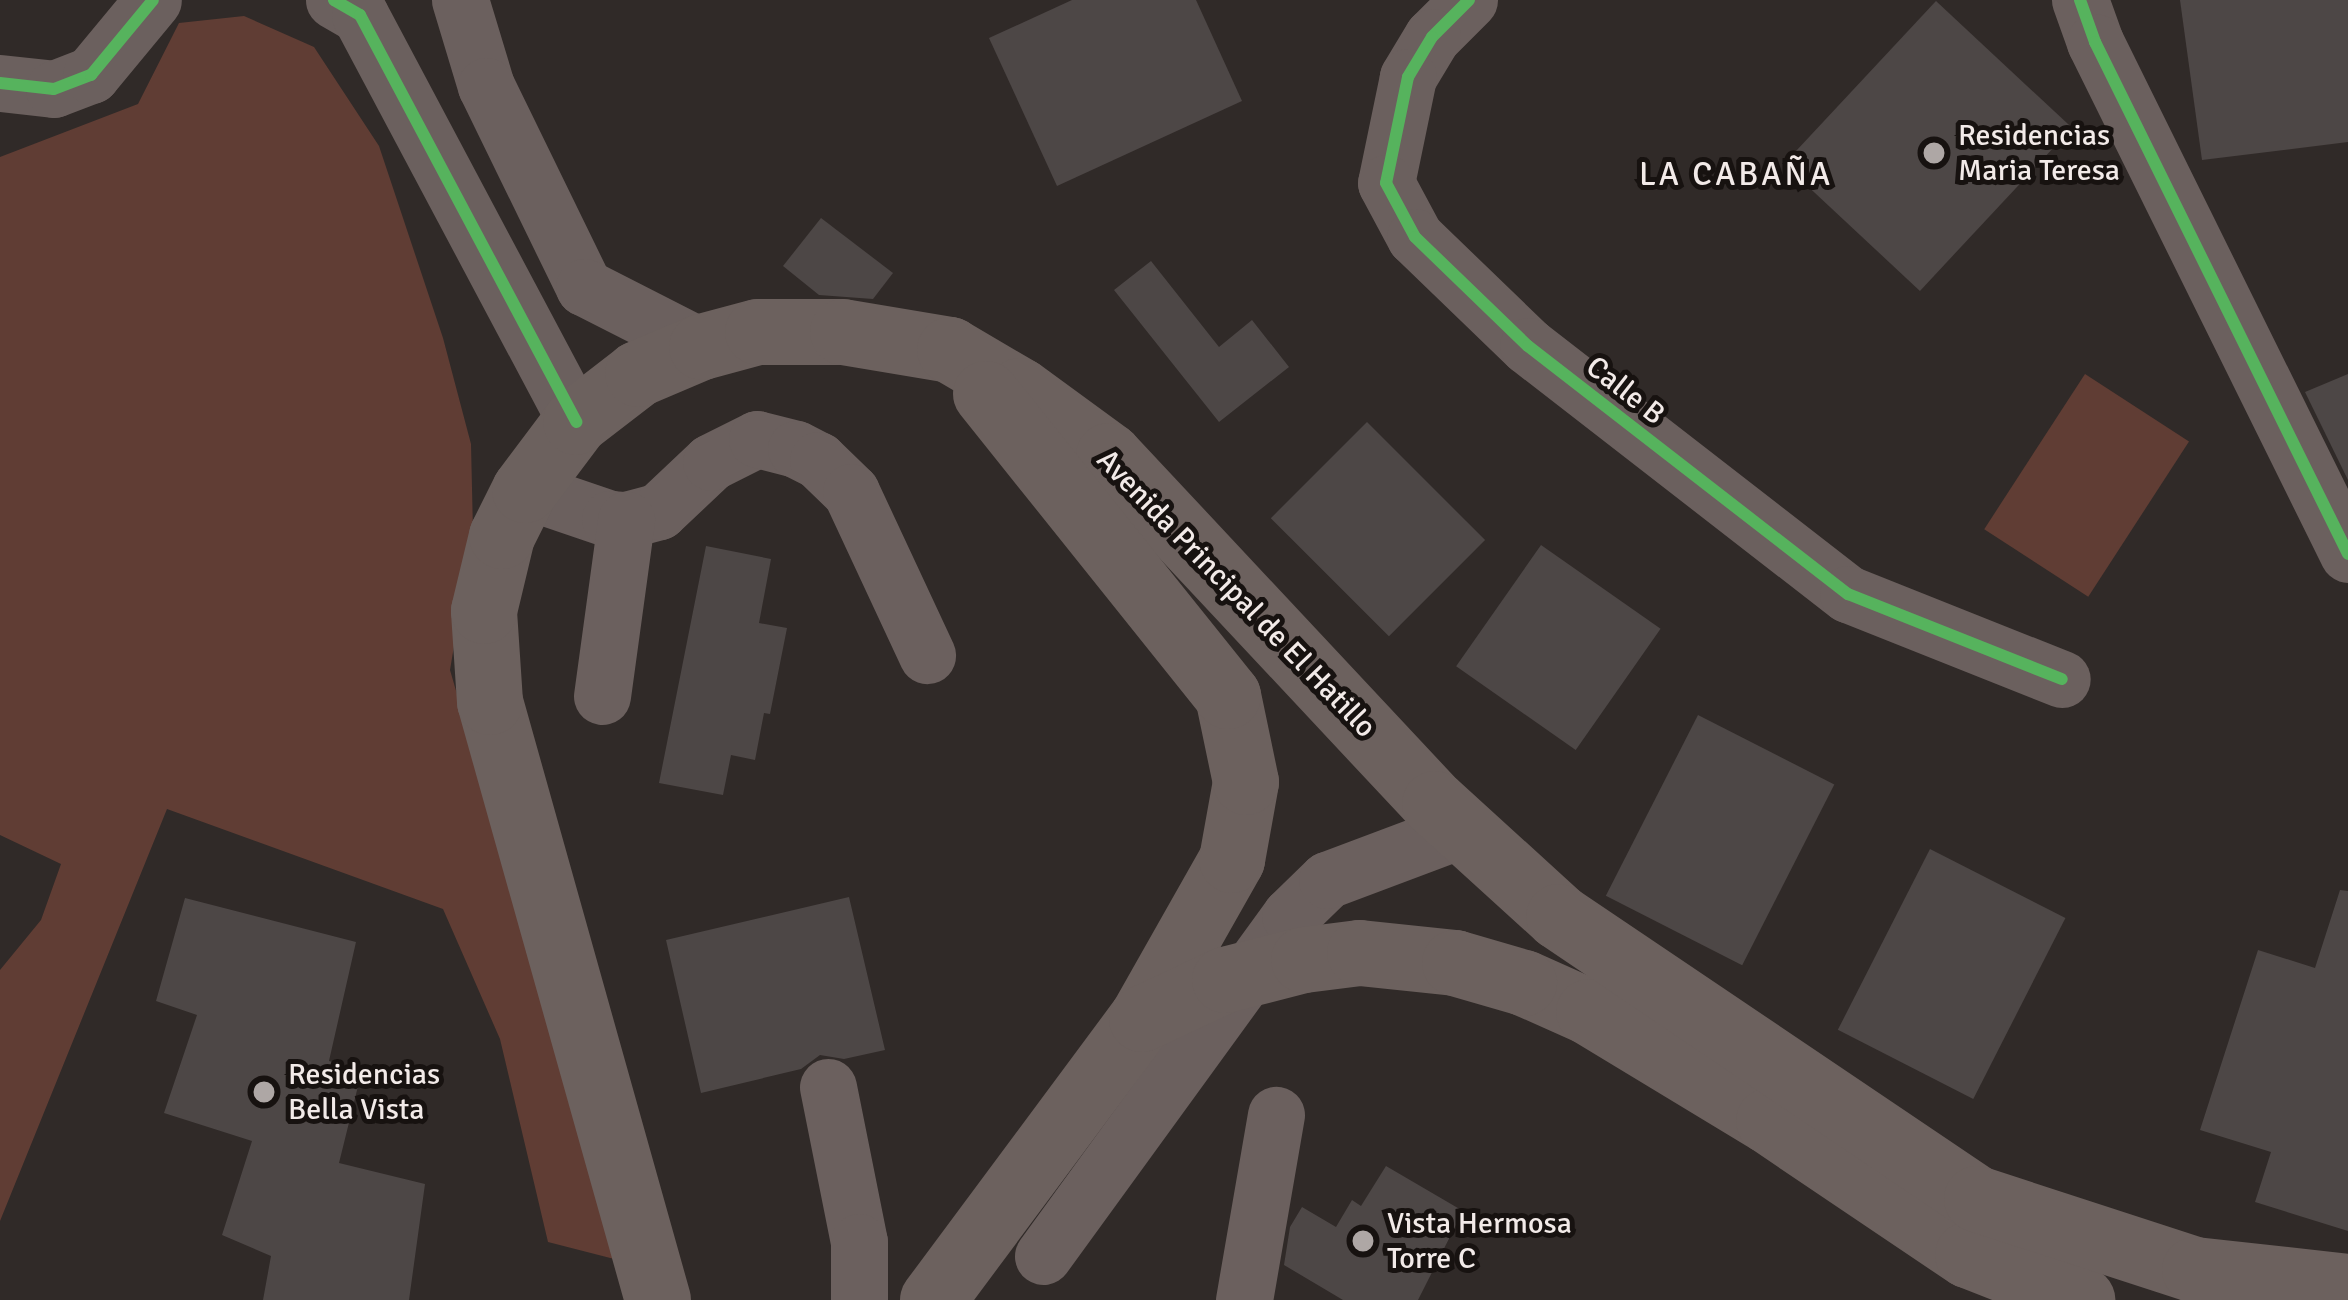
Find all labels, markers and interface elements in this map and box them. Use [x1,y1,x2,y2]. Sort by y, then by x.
place label: Residencias Maria Teresa [1958,118,2120,188]
marker: Residencias Maria Teresa [1921,140,1947,166]
district label: LA CABAÑA [1639,155,1833,195]
street label: Calle B [1579,349,1671,433]
street label: Avenida Principal de El Hatillo [1089,442,1383,746]
place label: Residencias Bella Vista [288,1057,440,1128]
marker: Residencias Bella Vista [251,1079,277,1105]
place label: Vista Hermosa Torre C [1387,1206,1572,1276]
marker: Vista Hermosa Torre C [1350,1228,1376,1254]

